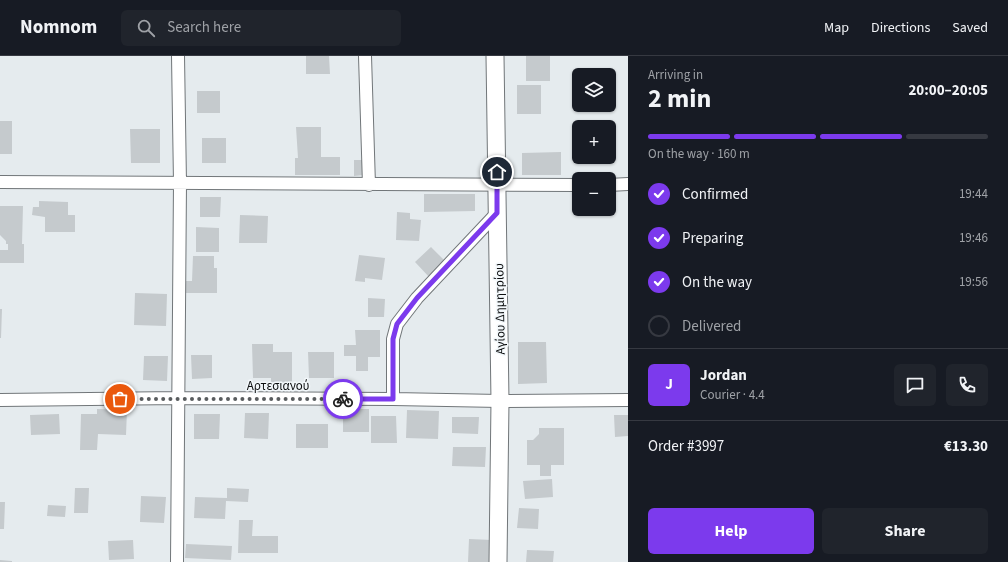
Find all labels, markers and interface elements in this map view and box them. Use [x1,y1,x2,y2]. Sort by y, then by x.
search box [121,10,401,46]
text: Nomnom [20,14,97,41]
icon: search [135,17,157,39]
text: Search here [167,17,241,38]
text: Map [824,18,849,38]
text: Directions [871,18,930,38]
text: Saved [952,18,988,38]
text: Arriving in [648,66,703,84]
map controls [572,68,616,216]
button: layers [572,68,616,112]
text: 2 min [648,80,711,117]
text: 20:00–20:05 [908,80,988,101]
button: + [572,120,616,164]
text: On the way · 160 m [648,145,750,163]
pin [480,155,514,189]
icon: home [486,161,508,183]
button: − [572,172,616,216]
icon: check [648,183,670,205]
text: Confirmed [682,184,748,205]
text: 19:44 [959,185,988,203]
icon: check [648,227,670,249]
text: Preparing [682,228,743,249]
text: 19:46 [959,229,988,247]
street label: Αγίου Δημητρίου [490,263,510,355]
icon: check [648,271,670,293]
text: On the way [682,272,752,293]
text: 19:56 [959,273,988,291]
text: Delivered [682,316,741,337]
button: chat [894,364,936,406]
button: phone [946,364,988,406]
text: Jordan [700,365,747,386]
text: J [665,374,673,395]
street label: Αρτεσιανού [247,377,309,395]
courier [323,379,363,419]
pin [103,382,137,416]
text: Courier · 4.4 [700,386,765,404]
icon: bag [109,388,131,410]
icon: bike [332,388,354,410]
text: Order #3997 [648,436,724,457]
text: €13.30 [944,436,988,457]
button: Help [648,508,814,554]
button: Share [822,508,988,554]

